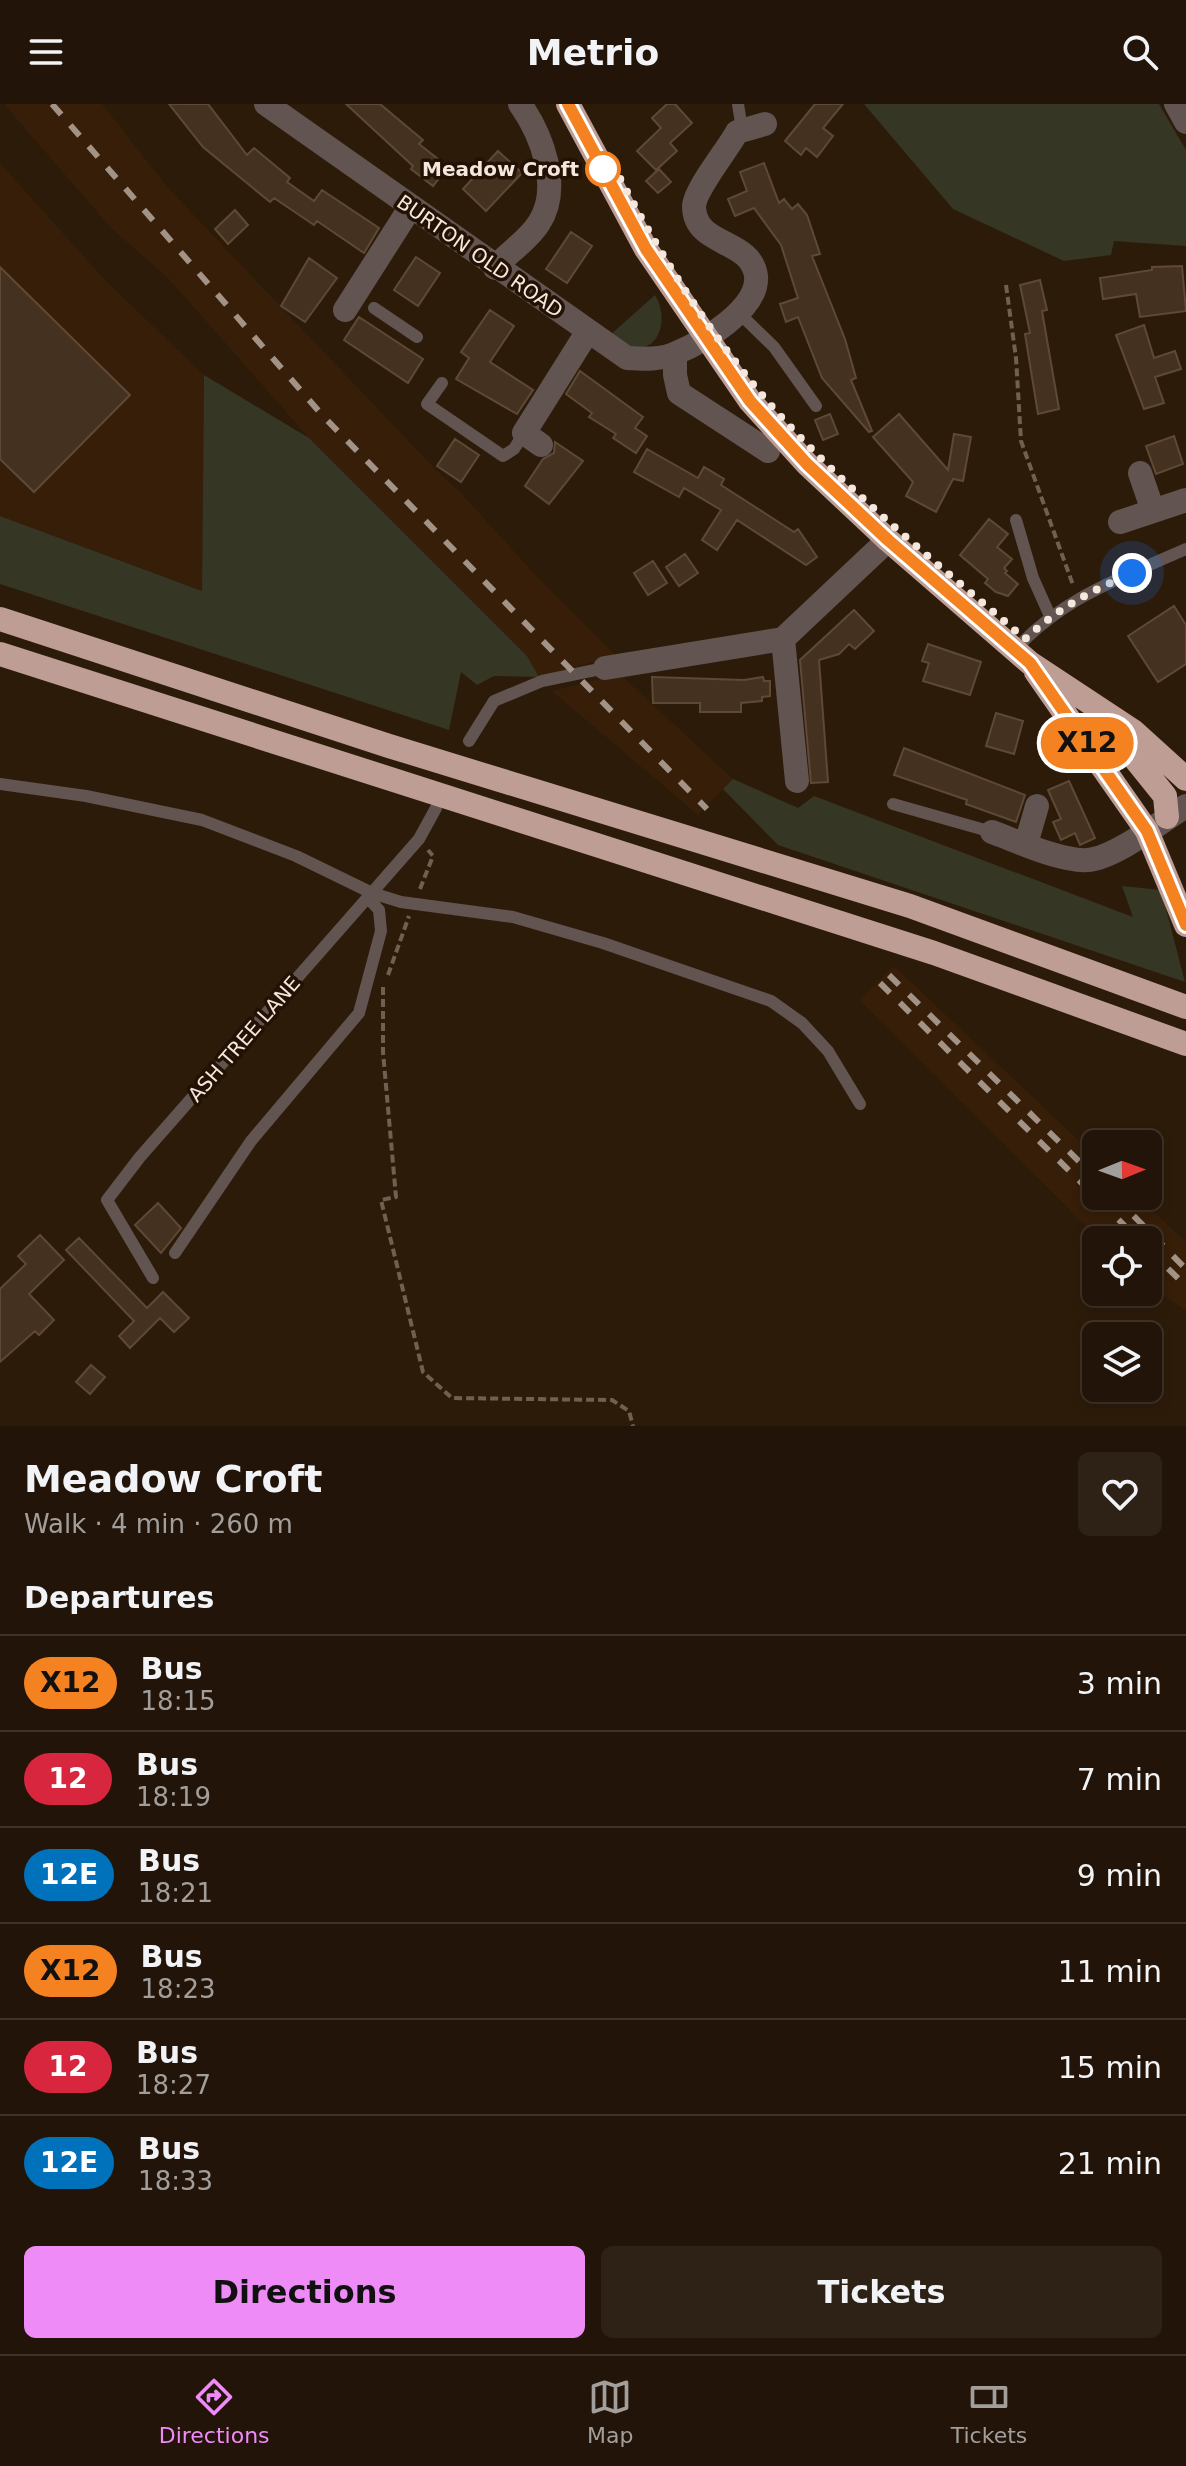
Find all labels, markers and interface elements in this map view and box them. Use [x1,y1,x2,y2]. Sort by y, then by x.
icon: menu [24,30,68,74]
icon: search [1118,30,1162,74]
text: Metrio [527,32,659,73]
marker: Meadow Croft [586,152,620,186]
place label: Meadow Croft [422,157,579,181]
street label: BURTON OLD ROAD [392,190,568,322]
your location [1112,553,1152,593]
line badge: X12 [1041,717,1133,769]
text: X12 [1057,726,1117,759]
street label: ASH TREE LANE [183,971,305,1107]
north arrow [1082,1130,1162,1210]
map controls [1082,1130,1162,1402]
button: locate [1082,1226,1162,1306]
button: layers [1082,1322,1162,1402]
button: heart [1078,1452,1162,1536]
text: Meadow Croft [24,1457,322,1501]
text: Walk · 4 min · 260 m [24,1509,293,1539]
text: Departures [24,1580,214,1615]
text: Bus [141,1651,203,1686]
text: X12 [40,1666,101,1699]
text: 3 min [1077,1666,1162,1701]
text: 18:15 [141,1686,216,1716]
text: Bus [136,1747,198,1782]
text: 12 [49,1762,87,1795]
text: 7 min [1077,1762,1162,1797]
text: 18:19 [136,1782,211,1812]
text: Bus [138,1843,200,1878]
text: 12E [40,1858,98,1891]
text: 9 min [1077,1858,1162,1893]
text: 18:21 [138,1878,213,1908]
text: Bus [141,1939,203,1974]
text: X12 [40,1954,101,1987]
text: 11 min [1058,1954,1162,1989]
text: 18:23 [141,1974,216,2004]
text: Bus [136,2035,198,2070]
text: 12 [49,2050,87,2083]
text: 15 min [1058,2050,1162,2085]
text: 18:27 [136,2070,211,2100]
text: Bus [138,2131,200,2166]
text: 12E [40,2146,98,2179]
text: 21 min [1058,2146,1162,2181]
text: 18:33 [138,2166,213,2196]
button: Directions [24,2246,585,2338]
button: Tickets [601,2246,1162,2338]
tab: Directions [159,2375,270,2448]
tab: Map [587,2375,633,2448]
tab: Tickets [951,2375,1027,2448]

